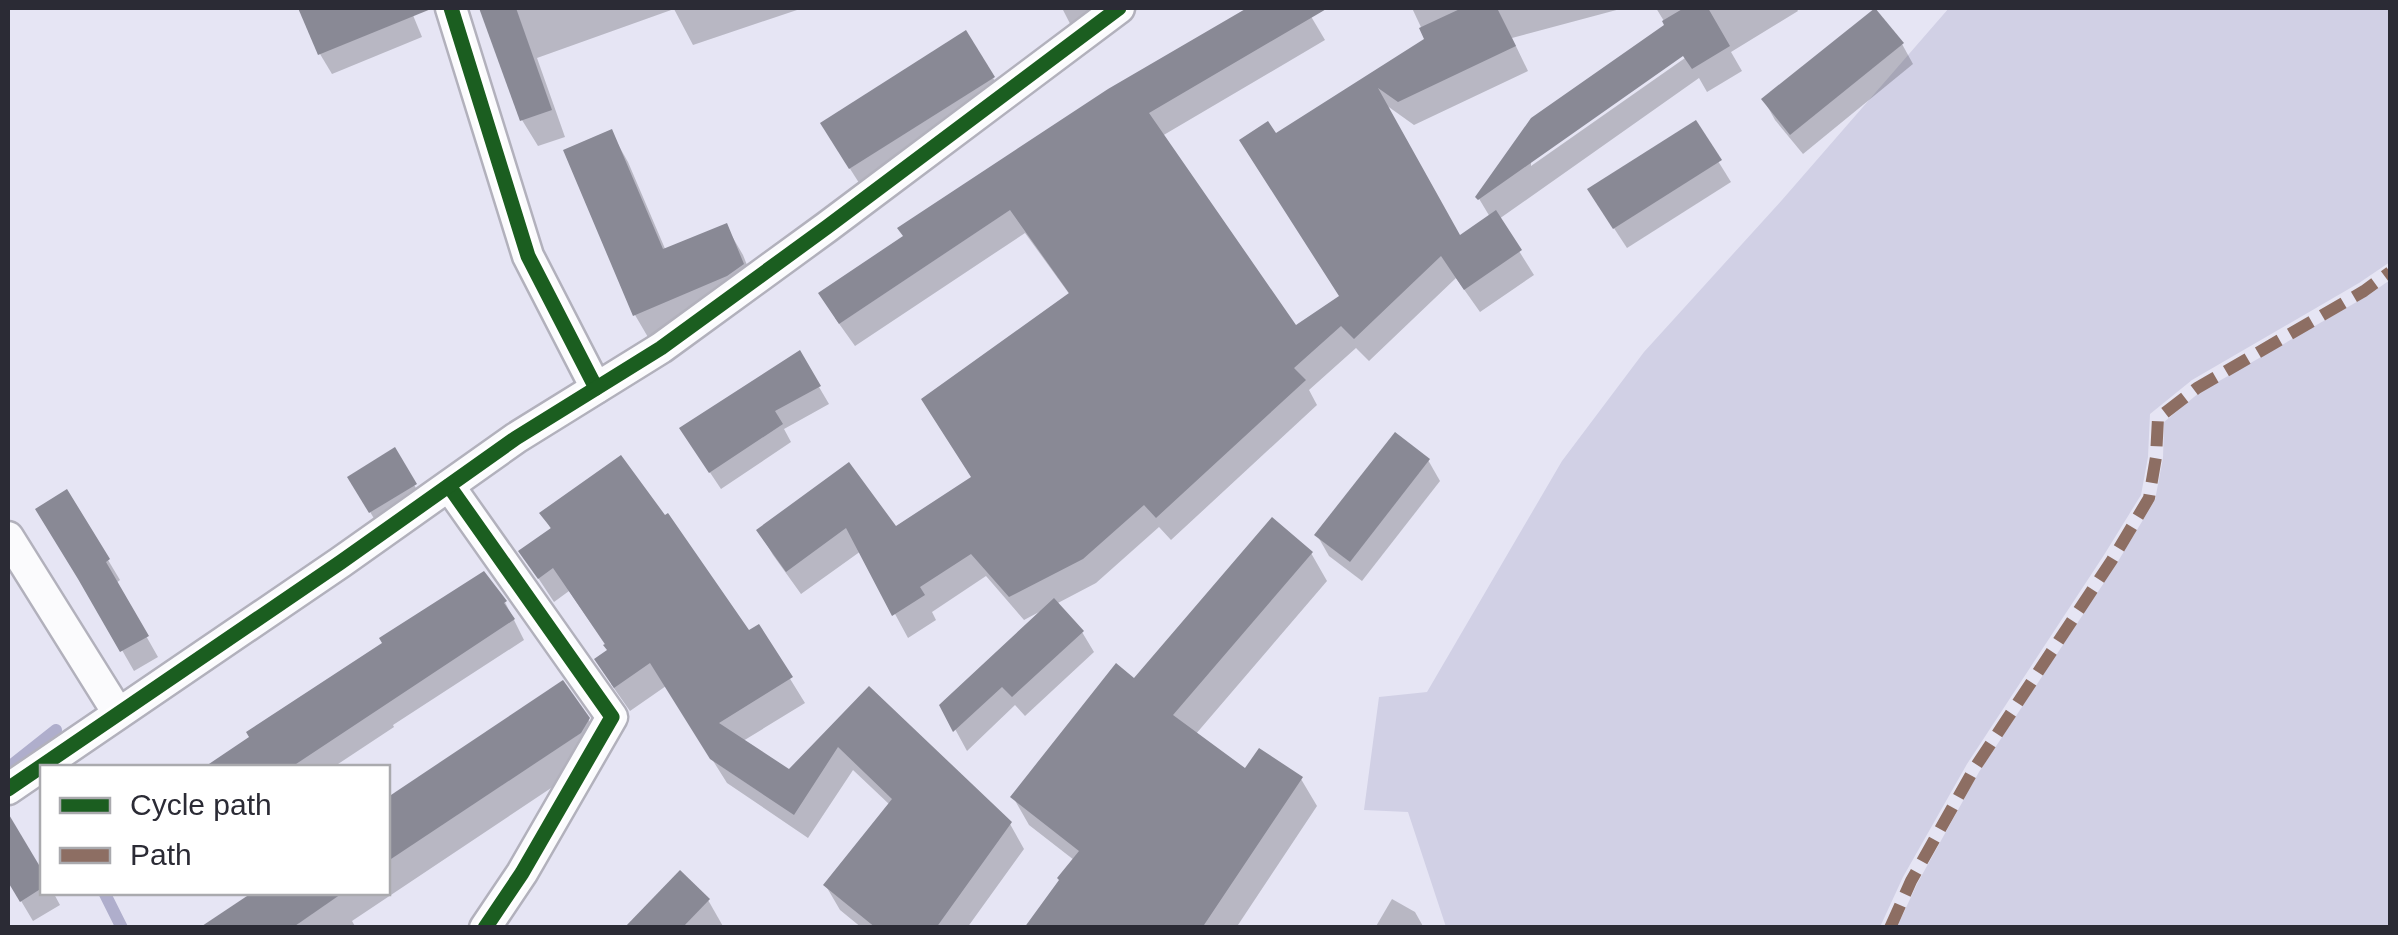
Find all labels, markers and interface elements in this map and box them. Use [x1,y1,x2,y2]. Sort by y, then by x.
legend [40,765,390,895]
text: Cycle path [130,788,272,821]
text: Path [130,838,192,871]

